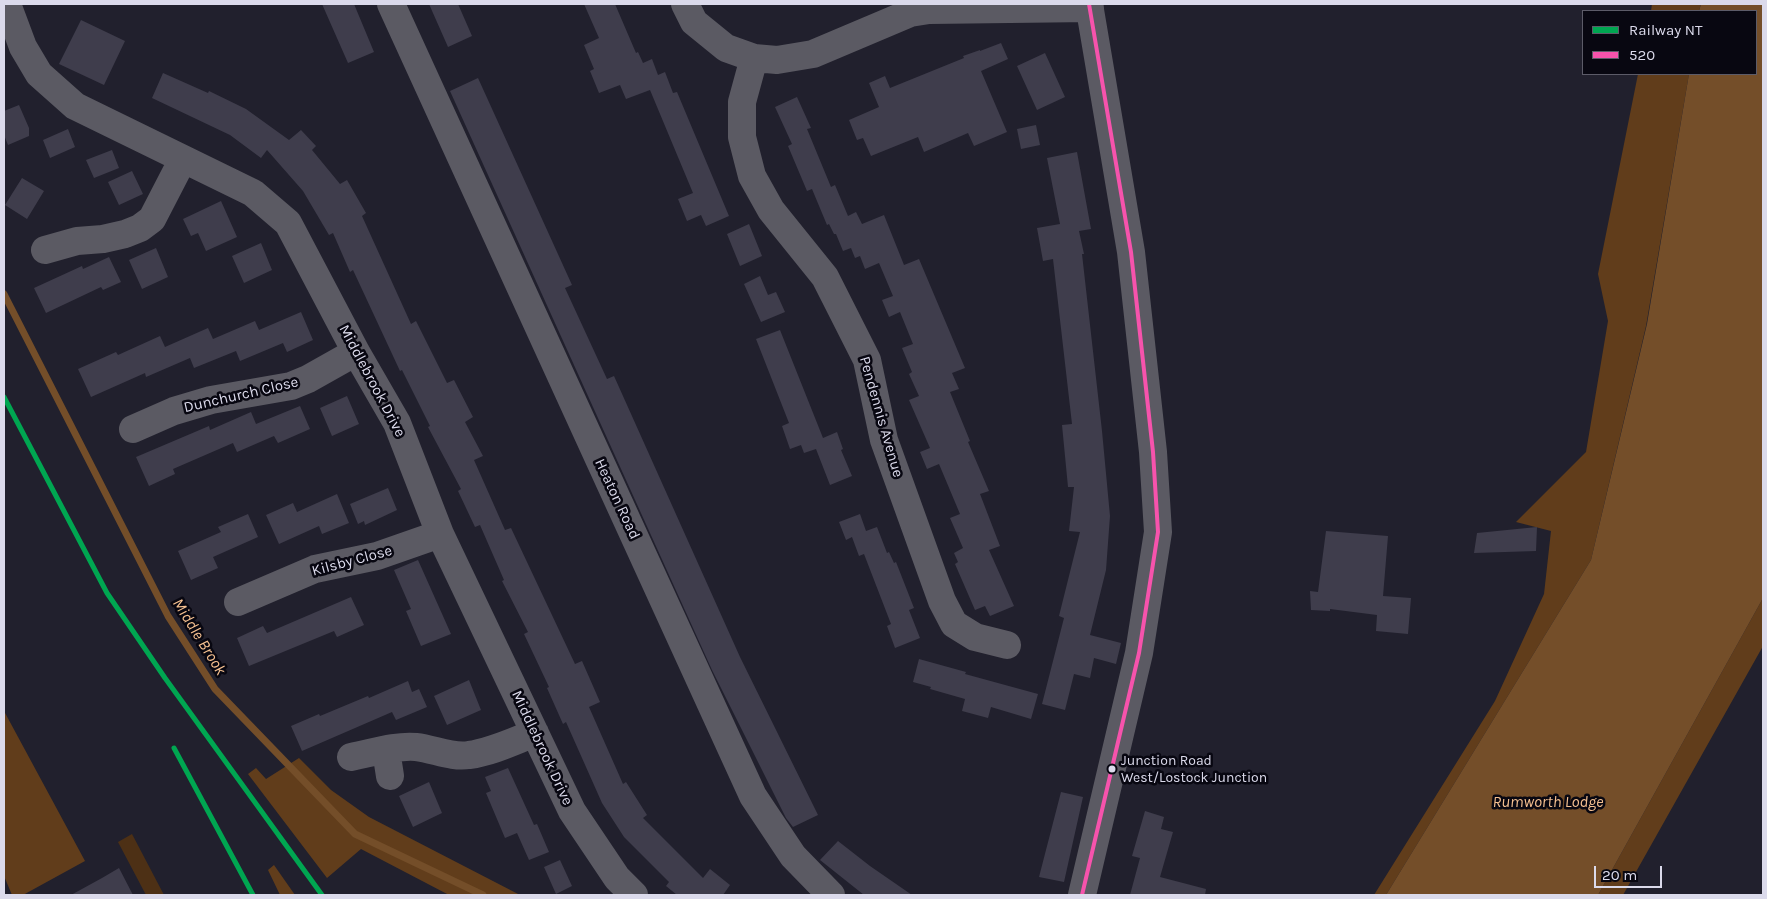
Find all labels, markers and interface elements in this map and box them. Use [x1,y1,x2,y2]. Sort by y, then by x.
legend [1582,10,1757,75]
text: Railway NT [1629,21,1703,39]
text: 520 [1629,46,1655,64]
street label: Middlebrook Drive [335,322,409,440]
street label: Pendennis Avenue [855,354,907,480]
street label: Dunchurch Close [182,373,300,417]
street label: Heaton Road [590,456,644,542]
street label: Kilsby Close [310,542,394,580]
water label: Middle Brook [168,595,230,679]
street label: Middlebrook Drive [508,688,576,808]
place label: Junction Road West/Lostock Junction [1121,753,1267,786]
marker: Junction Road West/Lostock Junction [1107,764,1117,774]
water label: Rumworth Lodge [1492,792,1604,812]
scale bar [1597,856,1664,888]
text: 20 m [1602,866,1637,884]

